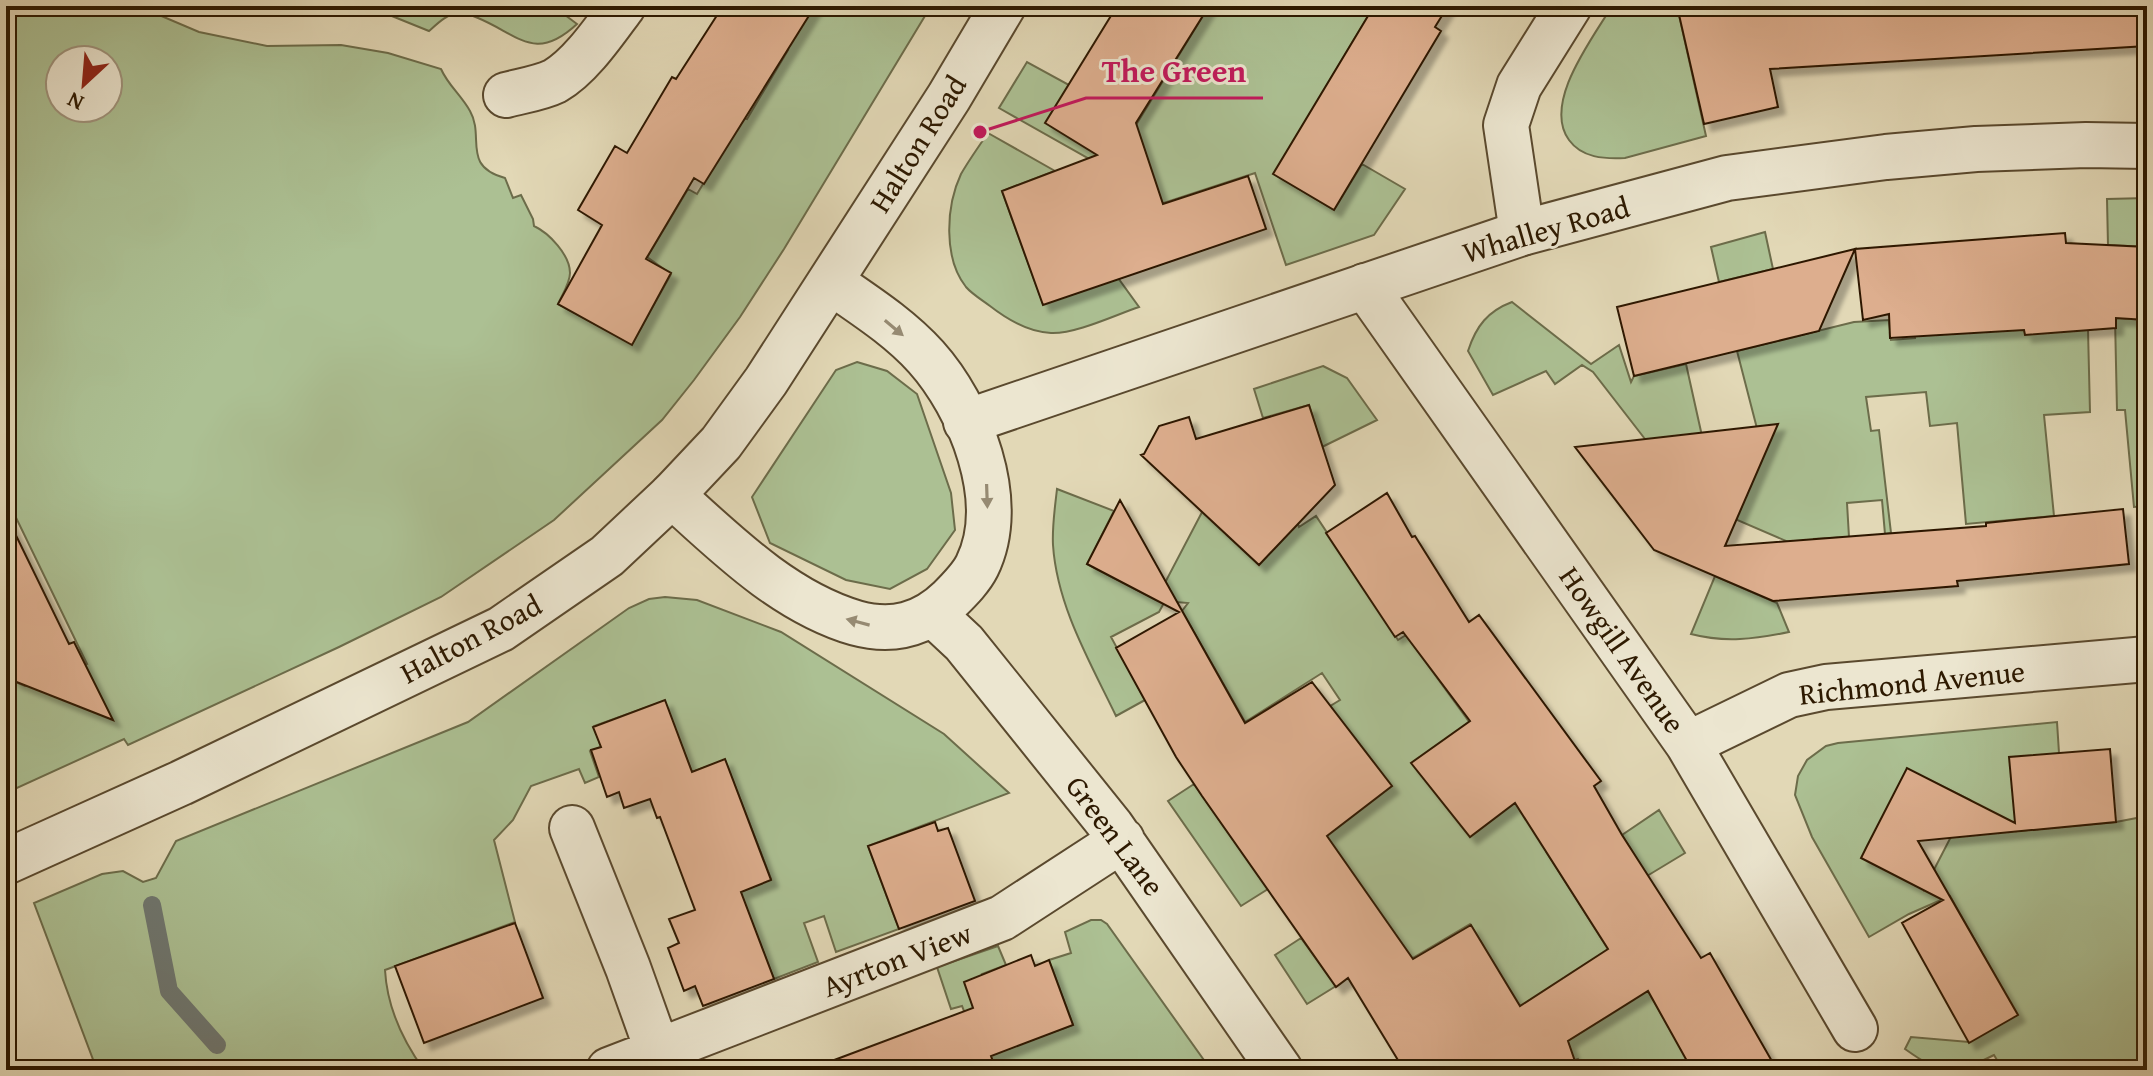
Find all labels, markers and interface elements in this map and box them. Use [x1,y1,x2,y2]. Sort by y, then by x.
callout: The Green [1086,42,1263,98]
north arrow [44,44,124,124]
text: The Green [1102,47,1246,94]
street label: Halton Road [858,66,977,221]
text: N [61,84,89,120]
street label: Whalley Road [1457,184,1634,274]
one-way arrow [883,319,903,336]
one-way arrow [981,484,994,509]
street label: Howgill Avenue [1549,557,1697,742]
street label: Halton Road [392,582,549,694]
one-way arrow [846,615,870,628]
street label: Richmond Avenue [1797,648,2027,716]
street label: Green Lane [1056,766,1176,905]
street label: Ayrton View [816,910,978,1008]

